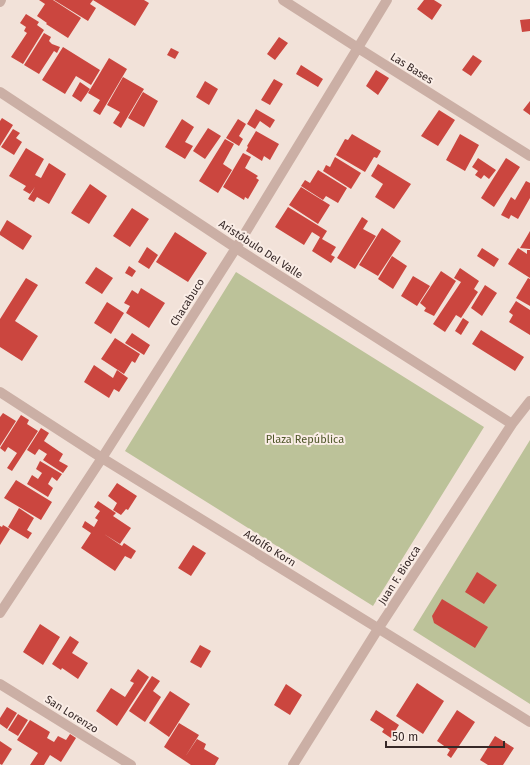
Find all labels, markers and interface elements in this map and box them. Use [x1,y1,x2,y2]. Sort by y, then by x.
street label: Las Bases [388,50,436,87]
street label: Aristóbulo Del Valle [216,217,305,281]
street label: Chacabuco [168,276,207,329]
park label: Plaza República [266,433,344,446]
street label: Adolfo Korn [241,527,298,570]
street label: Juan F. Biocca [376,543,423,607]
street label: San Lorenzo [43,693,101,736]
scale bar [386,723,504,749]
text: 50 m [392,730,418,744]

